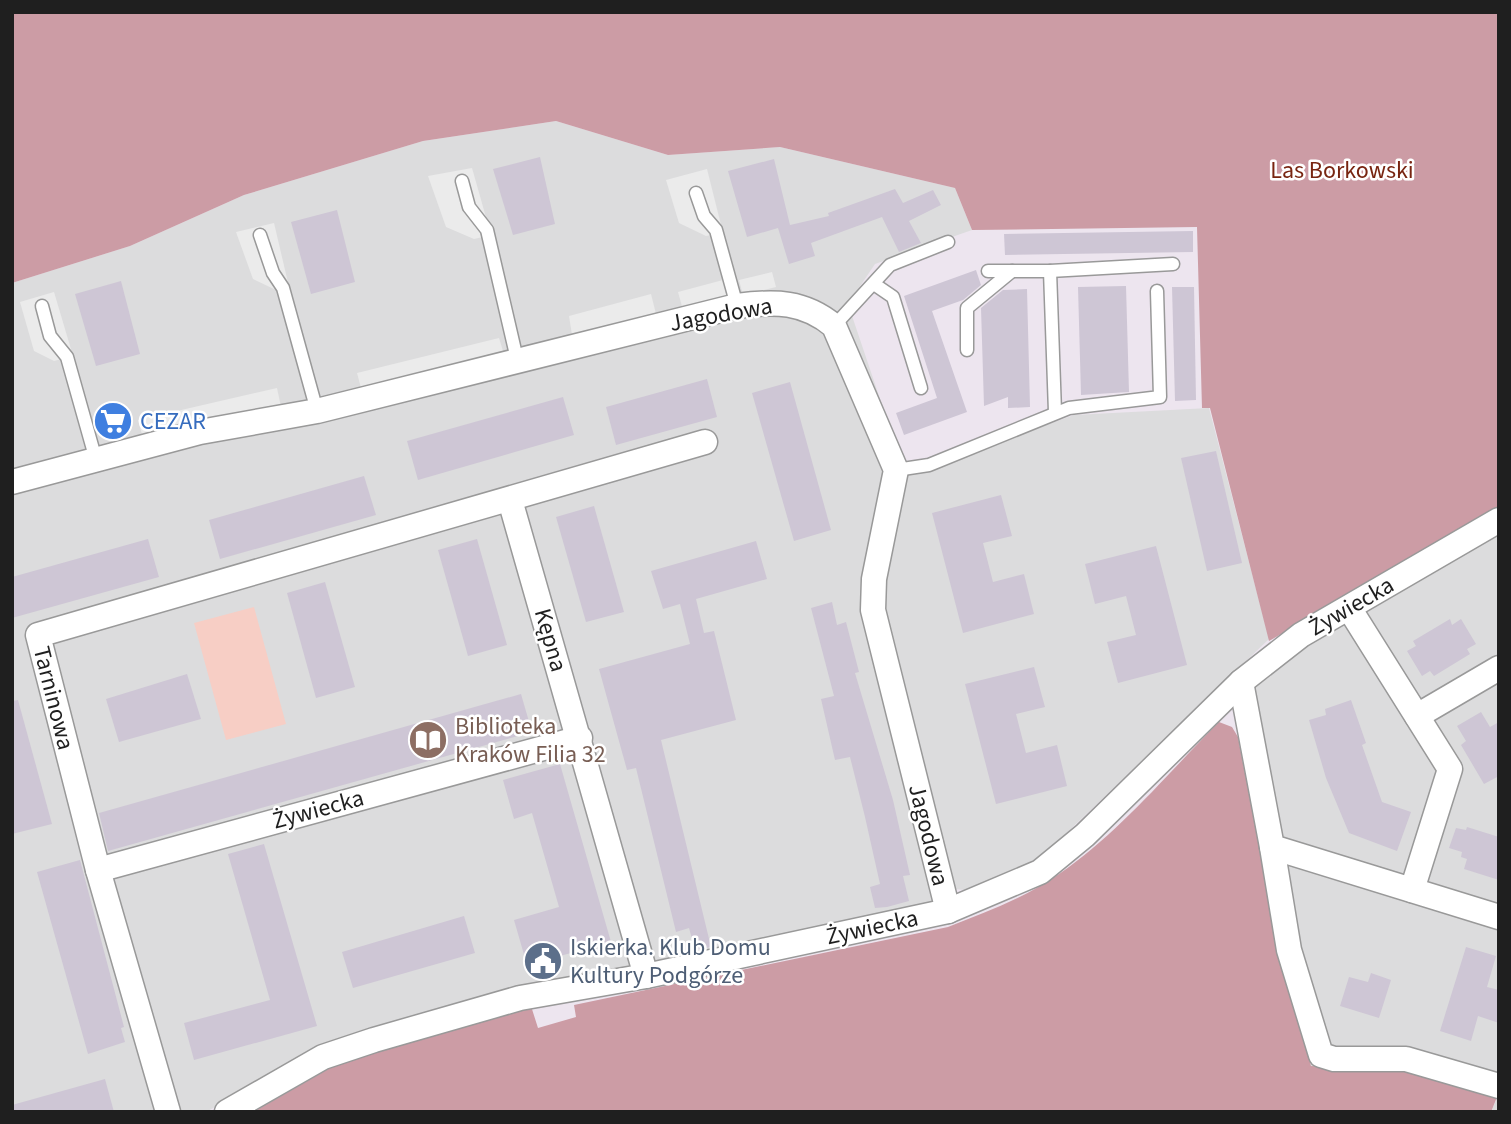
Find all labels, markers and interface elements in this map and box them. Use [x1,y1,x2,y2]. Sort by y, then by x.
park label: Las Borkowski [1270,153,1414,188]
street label: Jagodowa [667,288,775,341]
supermarket icon: CEZAR [92,400,134,442]
place label: CEZAR [140,404,206,439]
street label: Żywiecka [1302,568,1400,645]
street label: Kępna [525,604,576,676]
street label: Tarninowa [24,643,83,754]
place label: Biblioteka Kraków Filia 32 [455,709,606,772]
library icon: Biblioteka Kraków Filia 32 [407,719,449,761]
street label: Żywiecka [268,780,368,838]
street label: Jagodowa [899,781,958,890]
street label: Żywiecka [823,901,921,954]
place label: Iskierka. Klub Domu Kultury Podgórze [570,930,771,993]
public building icon: Iskierka. Klub Domu Kultury Podgórze [522,940,564,982]

